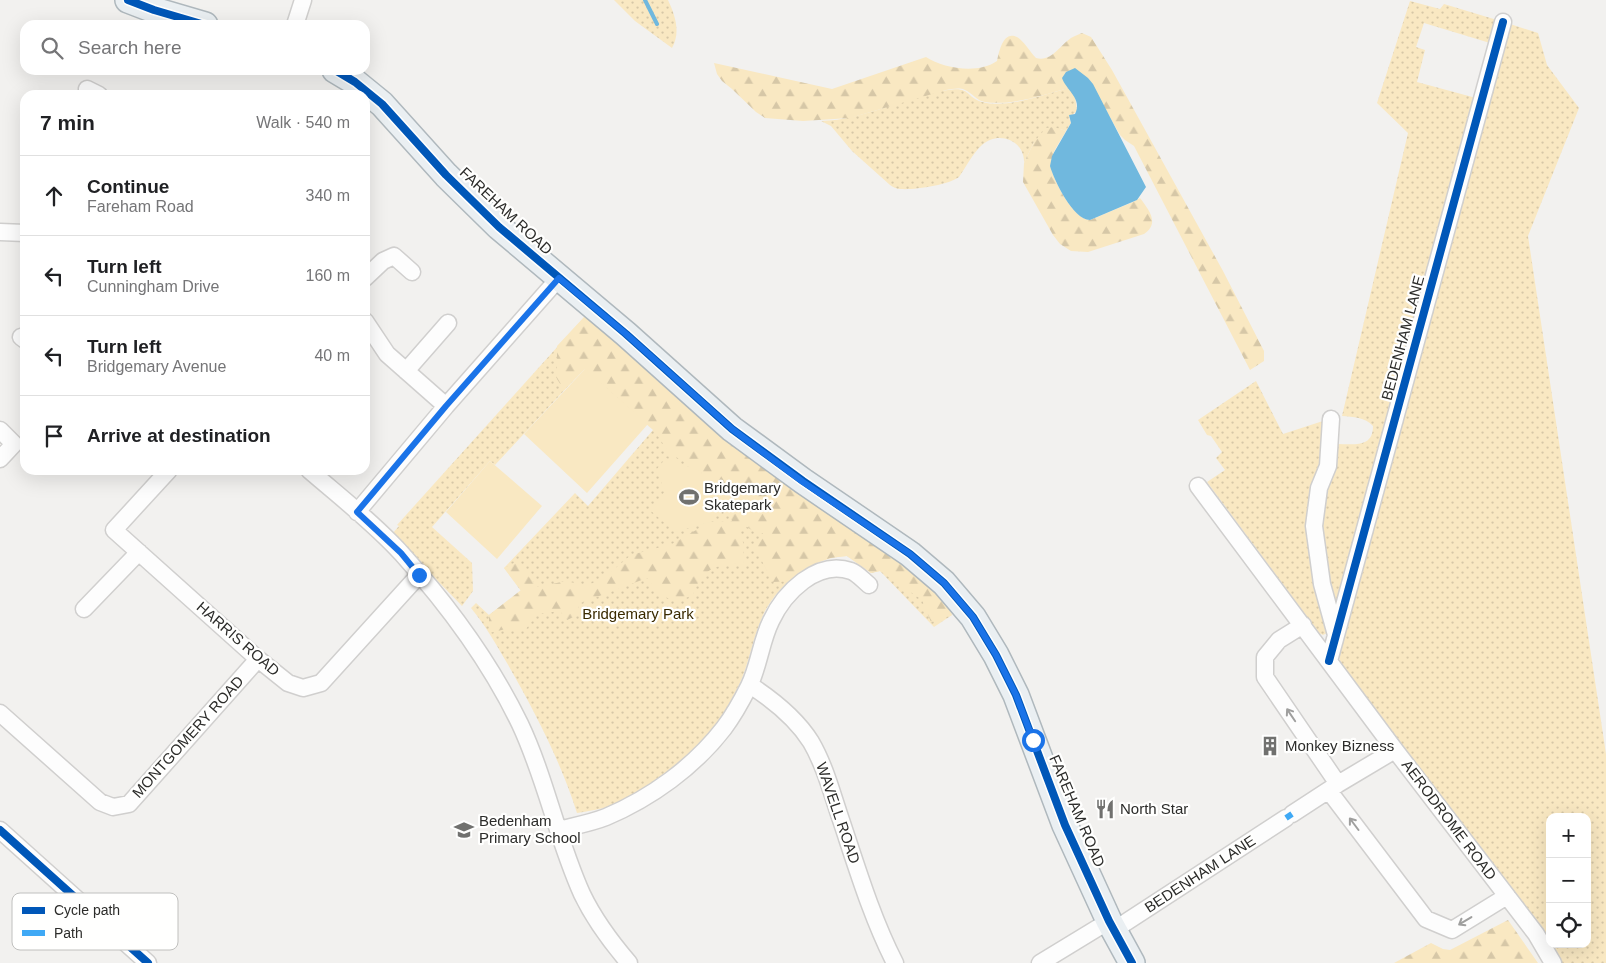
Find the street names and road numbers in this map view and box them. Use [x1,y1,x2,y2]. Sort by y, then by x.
street label: FAREHAM ROAD [457,163,556,258]
street label: BEDENHAM LANE [1378,274,1427,402]
street label: HARRIS ROAD [193,598,283,679]
street label: MONTGOMERY ROAD [129,672,247,801]
street label: FAREHAM ROAD [1046,752,1109,870]
street label: AERODROME ROAD [1399,756,1500,883]
street label: WAVELL ROAD [813,760,864,866]
street label: BEDENHAM LANE [1141,831,1258,916]

